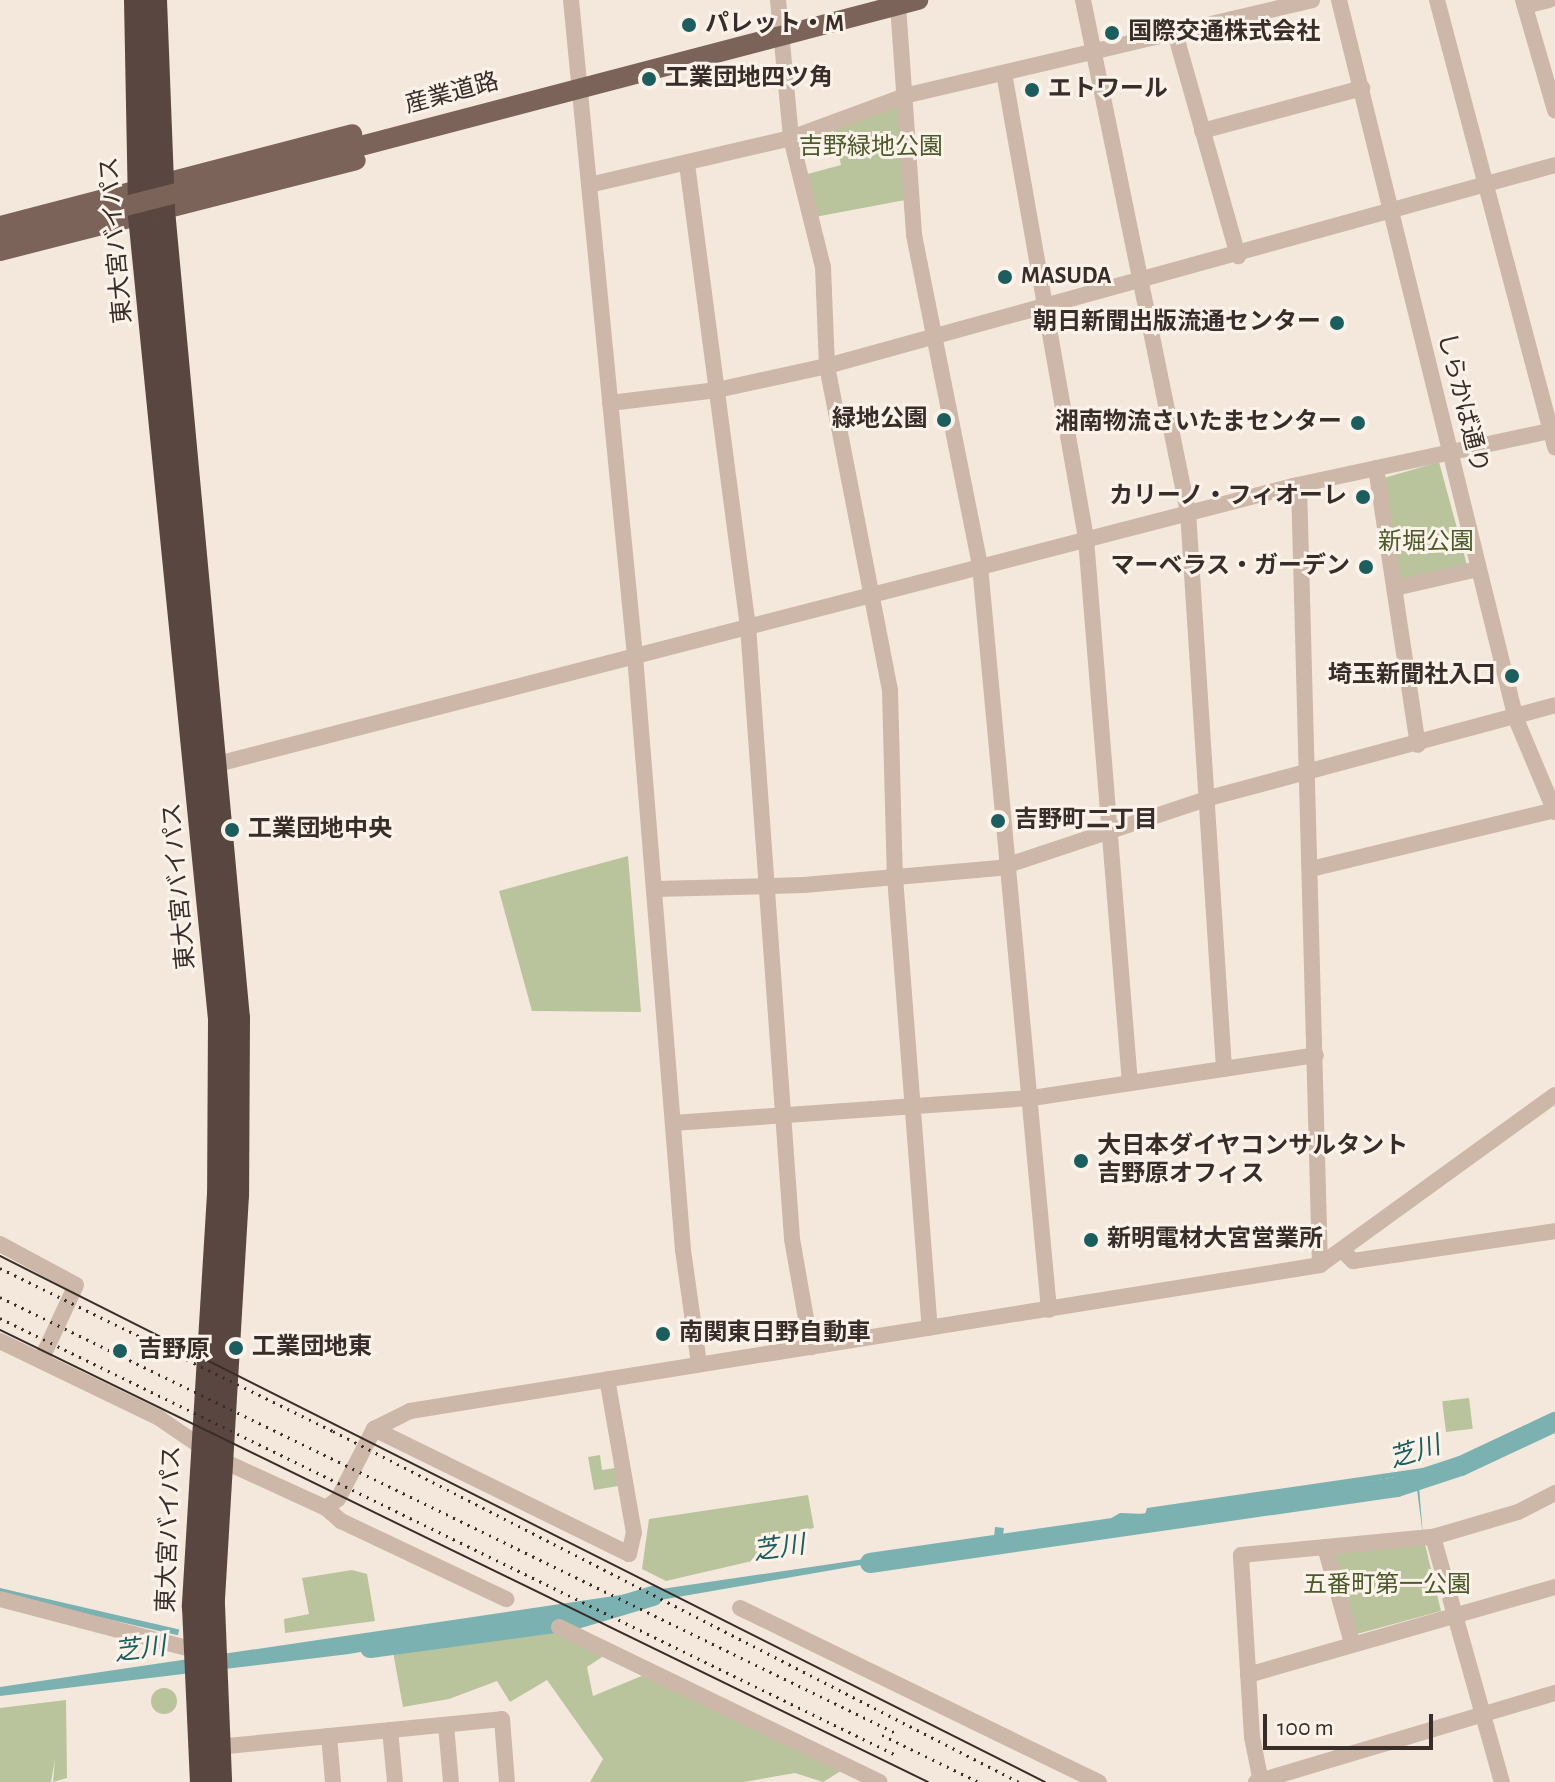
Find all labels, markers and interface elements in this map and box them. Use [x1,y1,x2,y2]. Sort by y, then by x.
place label: パレット・M [705,11,844,39]
marker: パレット・M [680,16,698,34]
place label: 国際交通株式会社 [1128,19,1320,47]
marker: 国際交通株式会社 [1103,24,1121,42]
place label: 工業団地四ツ角 [665,65,833,93]
street label: 産業道路 [402,68,502,120]
marker: 工業団地四ツ角 [640,70,658,88]
place label: エトワール [1048,76,1168,104]
marker: エトワール [1023,81,1041,99]
park label: 吉野緑地公園 [799,134,943,162]
street label: 東大宮バイパス [95,155,139,325]
place label: MASUDA [1021,263,1112,291]
marker: MASUDA [996,268,1014,286]
place label: 朝日新聞出版流通センター [1033,309,1321,337]
marker: 朝日新聞出版流通センター [1328,314,1346,332]
street label: しらかば通り [1431,330,1493,476]
place label: 緑地公園 [832,406,928,434]
place label: 湘南物流さいたまセンター [1054,409,1342,437]
marker: 緑地公園 [935,411,953,429]
marker: 湘南物流さいたまセンター [1349,414,1367,432]
place label: カリーノ・フィオーレ [1107,483,1347,511]
marker: カリーノ・フィオーレ [1354,488,1372,506]
park label: 新堀公園 [1378,529,1474,557]
place label: マーベラス・ガーデン [1110,553,1350,581]
marker: マーベラス・ガーデン [1357,558,1375,576]
place label: 埼玉新聞社入口 [1328,662,1496,690]
marker: 埼玉新聞社入口 [1503,667,1521,685]
street label: 東大宮バイパス [158,801,202,971]
place label: 吉野町二丁目 [1014,807,1158,835]
marker: 吉野町二丁目 [989,812,1007,830]
place label: 工業団地中央 [248,816,392,844]
marker: 工業団地中央 [223,821,241,839]
place label: 大日本ダイヤコンサルタント 吉野原オフィス [1097,1133,1409,1189]
marker: 大日本ダイヤコンサルタント 吉野原オフィス [1072,1152,1090,1170]
place label: 新明電材大宮営業所 [1107,1226,1323,1254]
marker: 新明電材大宮営業所 [1082,1231,1100,1249]
place label: 南関東日野自動車 [679,1320,871,1348]
marker: 南関東日野自動車 [654,1325,672,1343]
place label: 工業団地東 [252,1334,372,1362]
place label: 吉野原 [138,1337,210,1365]
marker: 工業団地東 [227,1339,245,1357]
marker: 吉野原 [109,1340,131,1362]
water label: 芝川 [1386,1430,1444,1476]
street label: 東大宮バイパス [153,1445,187,1613]
water label: 芝川 [751,1530,807,1568]
park label: 五番町第一公園 [1303,1572,1471,1600]
water label: 芝川 [112,1631,168,1669]
scale bar [1267,1698,1437,1748]
text: 100 m [1277,1716,1334,1740]

